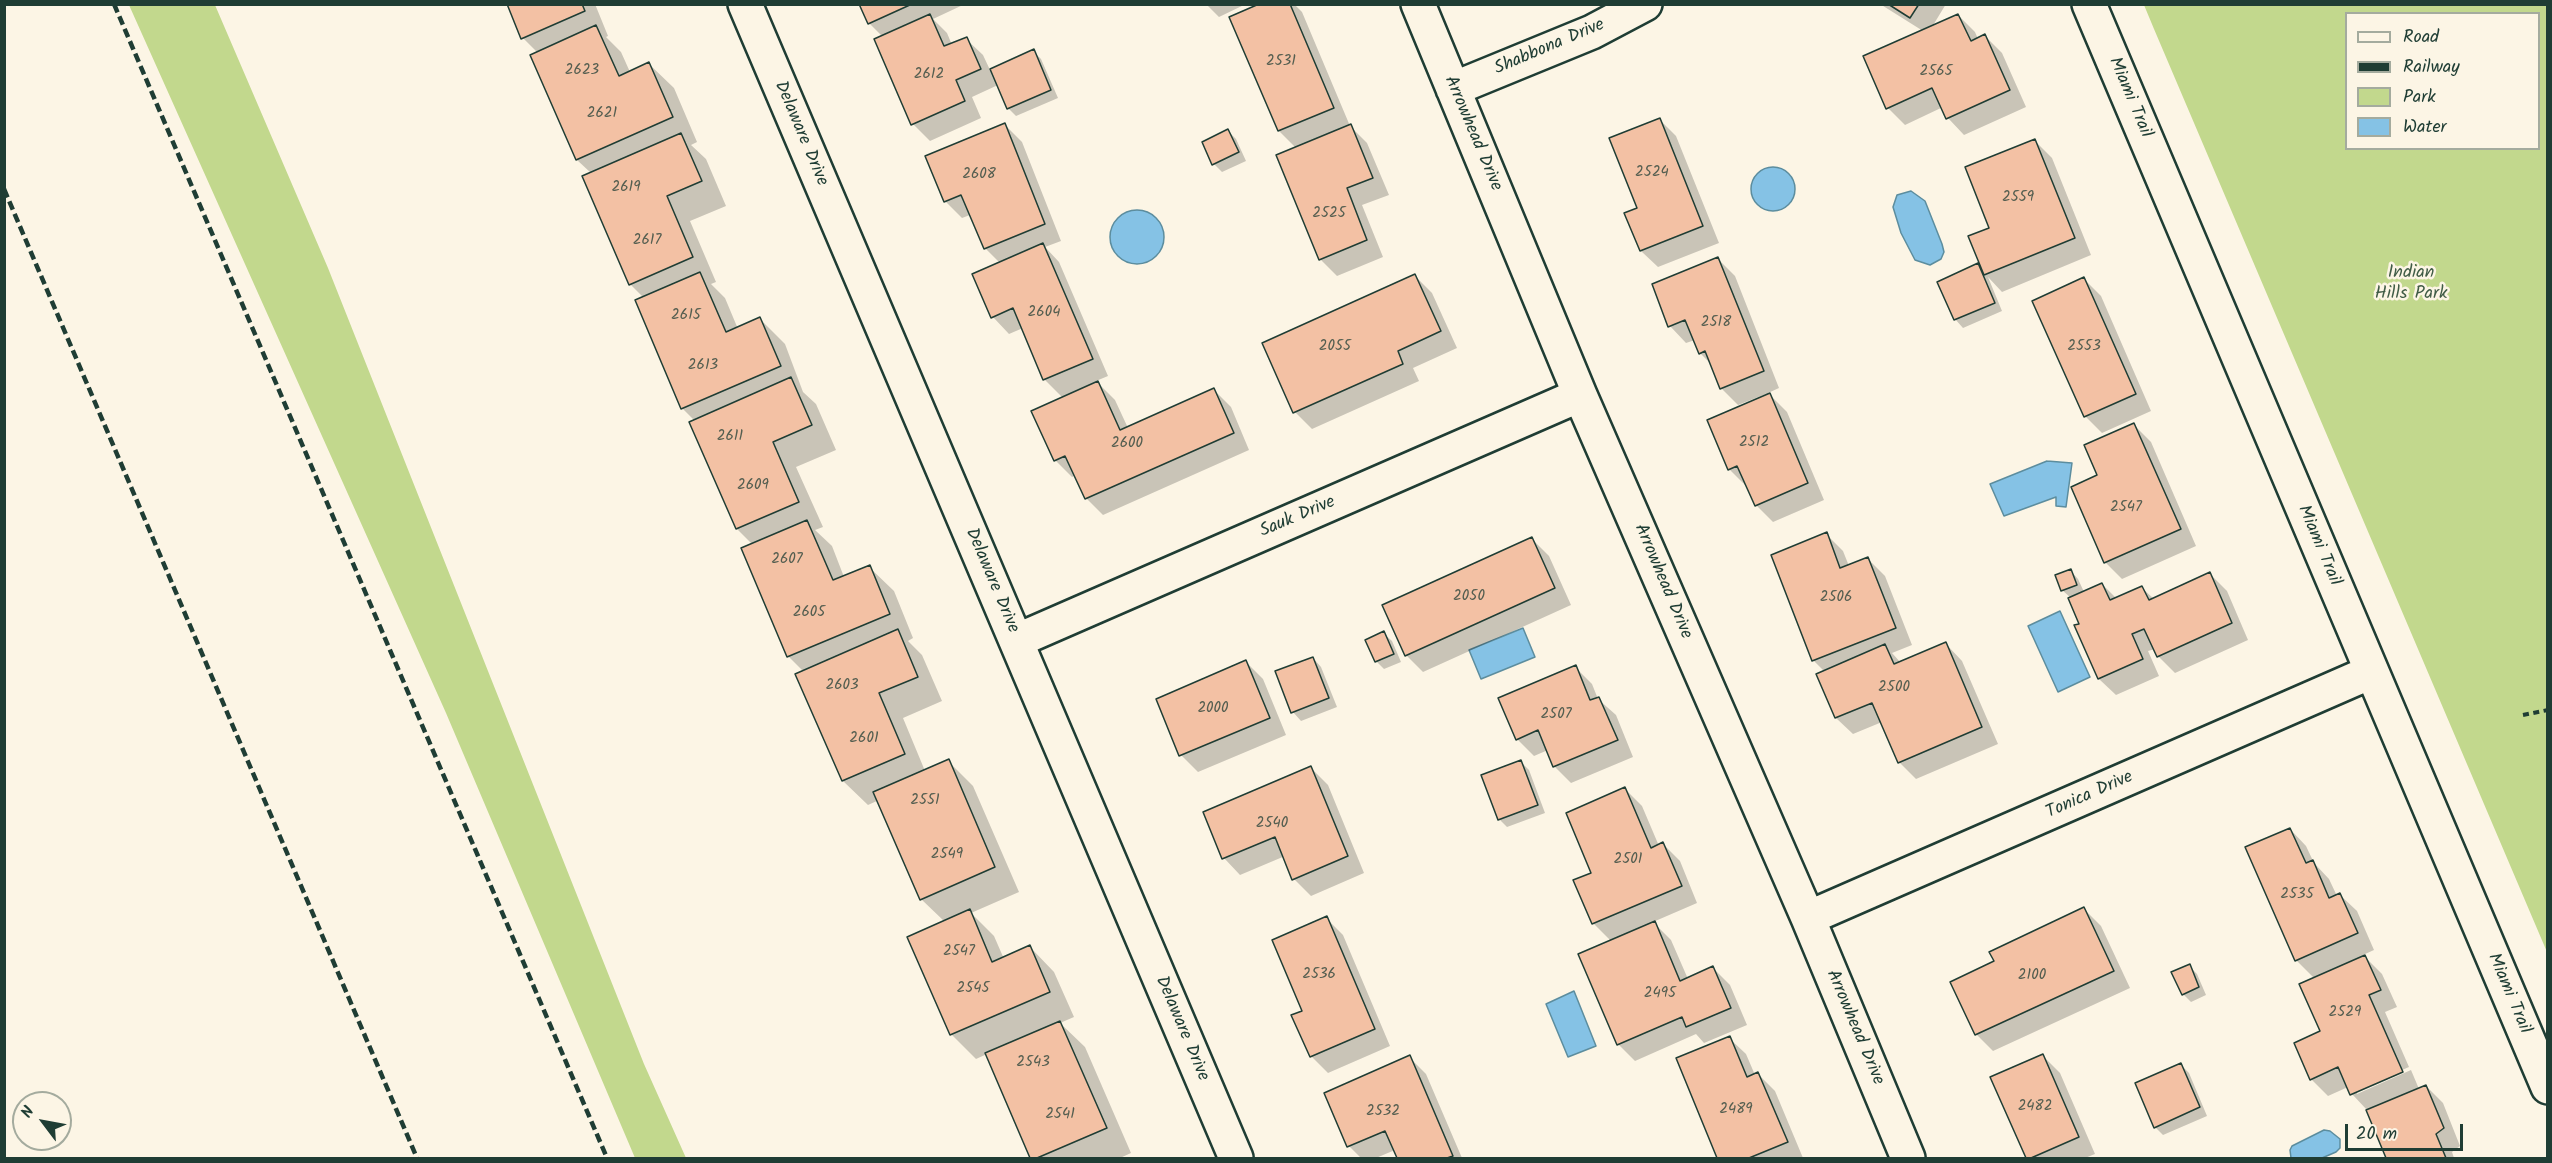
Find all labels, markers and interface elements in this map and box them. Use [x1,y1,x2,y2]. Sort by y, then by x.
legend [2345,12,2540,150]
street label: Shabbona Drive [1492,15,1608,81]
text: Road [2403,23,2439,52]
house number: 2531 [1266,53,1296,71]
text: Railway [2403,53,2460,82]
street label: Miami Trail [2102,54,2156,142]
house number: 2623 [565,62,599,80]
house number: 2565 [1919,63,1953,81]
house number: 2612 [914,66,944,84]
street label: Arrowhead Drive [1438,73,1506,195]
street label: Delaware Drive [768,78,832,190]
text: Park [2403,83,2436,112]
house number: 2621 [587,105,617,123]
text: Water [2403,113,2447,142]
house number: 2524 [1635,164,1669,182]
house number: 2608 [962,166,996,184]
house number: 2619 [611,179,641,197]
house number: 2559 [2002,189,2034,207]
house number: 2525 [1312,205,1346,223]
house number: 2617 [633,232,661,250]
park label: Indian Hills Park [2375,263,2447,306]
house number: 2604 [1028,304,1060,322]
house number: 2615 [671,307,701,325]
house number: 2518 [1701,314,1731,332]
house number: 2055 [1319,338,1351,356]
house number: 2553 [2067,338,2101,356]
house number: 2613 [688,357,718,375]
house number: 2611 [717,428,743,446]
house number: 2512 [1739,434,1769,452]
house number: 2600 [1111,435,1143,453]
house number: 2609 [737,477,769,495]
street label: Sauk Drive [1257,492,1339,544]
house number: 2547 [2110,499,2142,517]
street label: Miami Trail [2291,502,2345,590]
street label: Arrowhead Drive [1628,521,1696,643]
street label: Delaware Drive [959,525,1023,637]
house number: 2607 [771,551,803,569]
house number: 2050 [1453,588,1485,606]
house number: 2506 [1820,589,1852,607]
house number: 2605 [793,604,825,622]
house number: 2603 [825,677,859,695]
house number: 2500 [1878,679,1910,697]
house number: 2000 [1197,700,1229,718]
house number: 2507 [1540,706,1572,724]
house number: 2601 [849,730,879,748]
street label: Tonica Drive [2043,767,2137,825]
house number: 2551 [910,792,940,810]
house number: 2540 [1256,815,1288,833]
house number: 2549 [931,846,963,864]
house number: 2501 [1614,851,1642,869]
house number: 2535 [2280,886,2314,904]
house number: 2547 [943,943,975,961]
street label: Miami Trail [2481,950,2535,1038]
house number: 2536 [1302,966,1336,984]
street label: Arrowhead Drive [1820,967,1888,1089]
house number: 2100 [2018,967,2046,985]
street label: Delaware Drive [1149,973,1213,1085]
house number: 2545 [956,980,990,998]
house number: 2495 [1644,985,1676,1003]
house number: 2529 [2329,1004,2361,1022]
house number: 2543 [1016,1054,1050,1072]
north arrow [12,1091,72,1151]
house number: 2482 [2018,1098,2052,1116]
text: N [15,1101,41,1123]
house number: 2489 [1719,1101,1753,1119]
house number: 2532 [1366,1103,1400,1121]
house number: 2541 [1045,1106,1075,1124]
scale bar [2348,1112,2466,1150]
text: 20 m [2356,1120,2397,1149]

